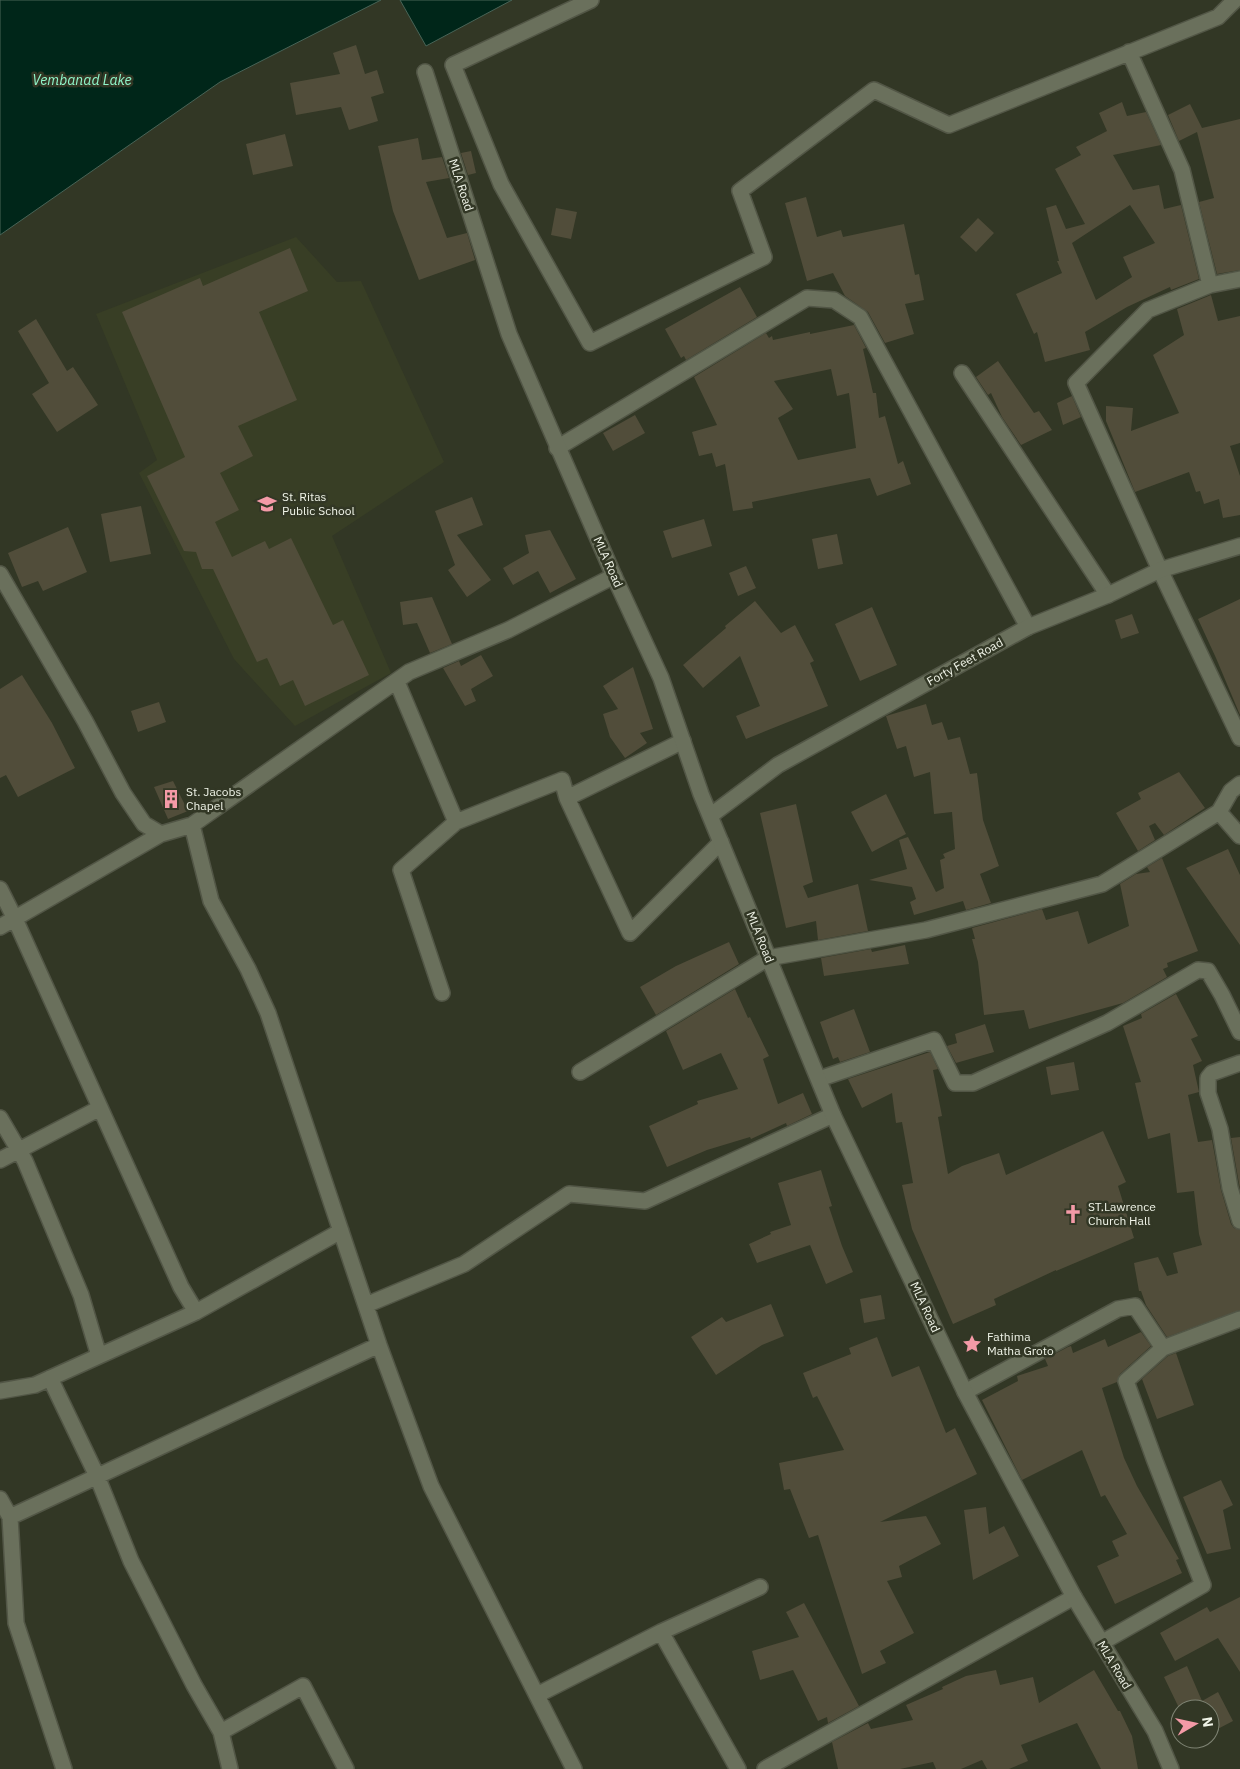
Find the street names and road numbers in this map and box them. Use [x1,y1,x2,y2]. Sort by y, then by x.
street label: MLA Road [446,157,477,213]
street label: MLA Road [591,534,626,590]
street label: Forty Feet Road [924,634,1005,689]
street label: MLA Road [743,909,778,965]
street label: MLA Road [907,1279,944,1334]
street label: MLA Road [1094,1638,1135,1692]

